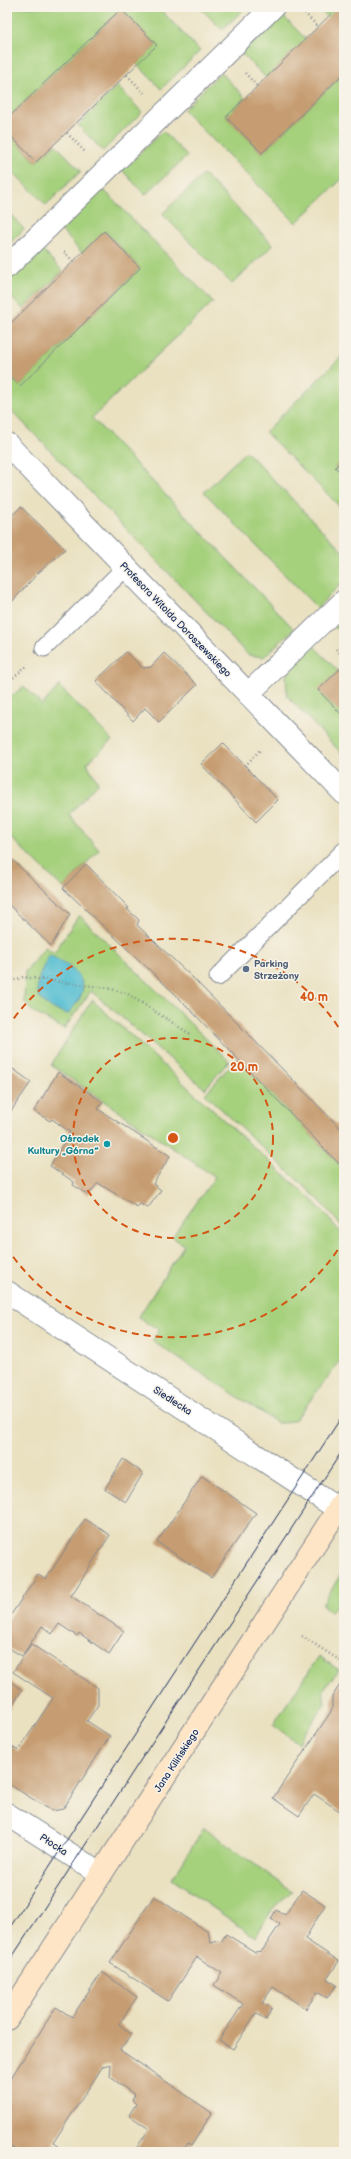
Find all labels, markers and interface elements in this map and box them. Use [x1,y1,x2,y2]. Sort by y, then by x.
street label: Profesora Witolda Doroszewskiego [117,560,234,680]
place label: Parking Strzeżony [254,958,299,982]
marker: Parking Strzeżony [241,964,251,974]
text: 40 m [300,990,328,1005]
text: 20 m [230,1060,258,1075]
centre of rings [166,1131,180,1145]
place label: Ośrodek Kultury „Górna” [27,1133,100,1157]
marker: Ośrodek Kultury „Górna” [102,1139,112,1149]
street label: Siedlecka [151,1384,194,1418]
street label: Jana Kilińskiego [152,1726,202,1794]
street label: Płocka [37,1831,70,1858]

